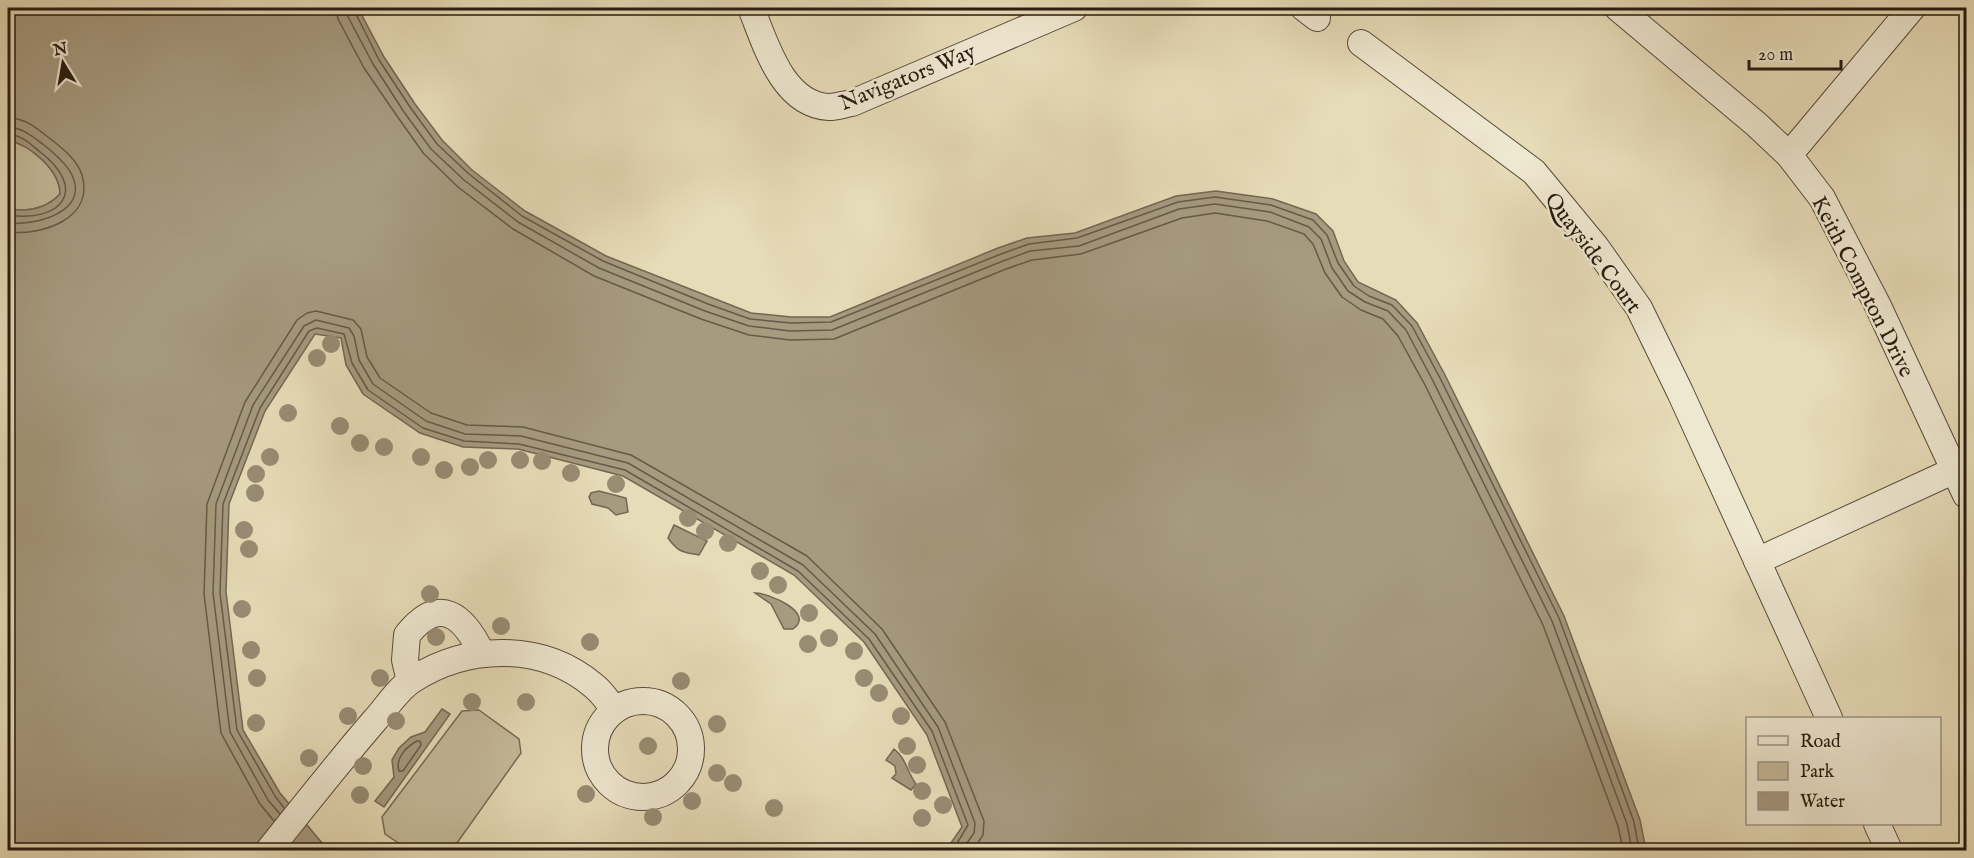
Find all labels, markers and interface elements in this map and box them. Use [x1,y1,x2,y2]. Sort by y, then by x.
north arrow [33,33,93,93]
scale bar [1749,33,1840,71]
street label: Navigators Way [836,38,980,118]
text: N [51,39,69,62]
text: 20 m [1758,44,1793,67]
street label: Quayside Court [1538,187,1647,320]
street label: Keith Compton Drive [1804,192,1920,382]
legend [1746,717,1941,825]
text: Road [1800,731,1841,754]
text: Park [1800,761,1835,784]
text: Water [1800,791,1845,814]

